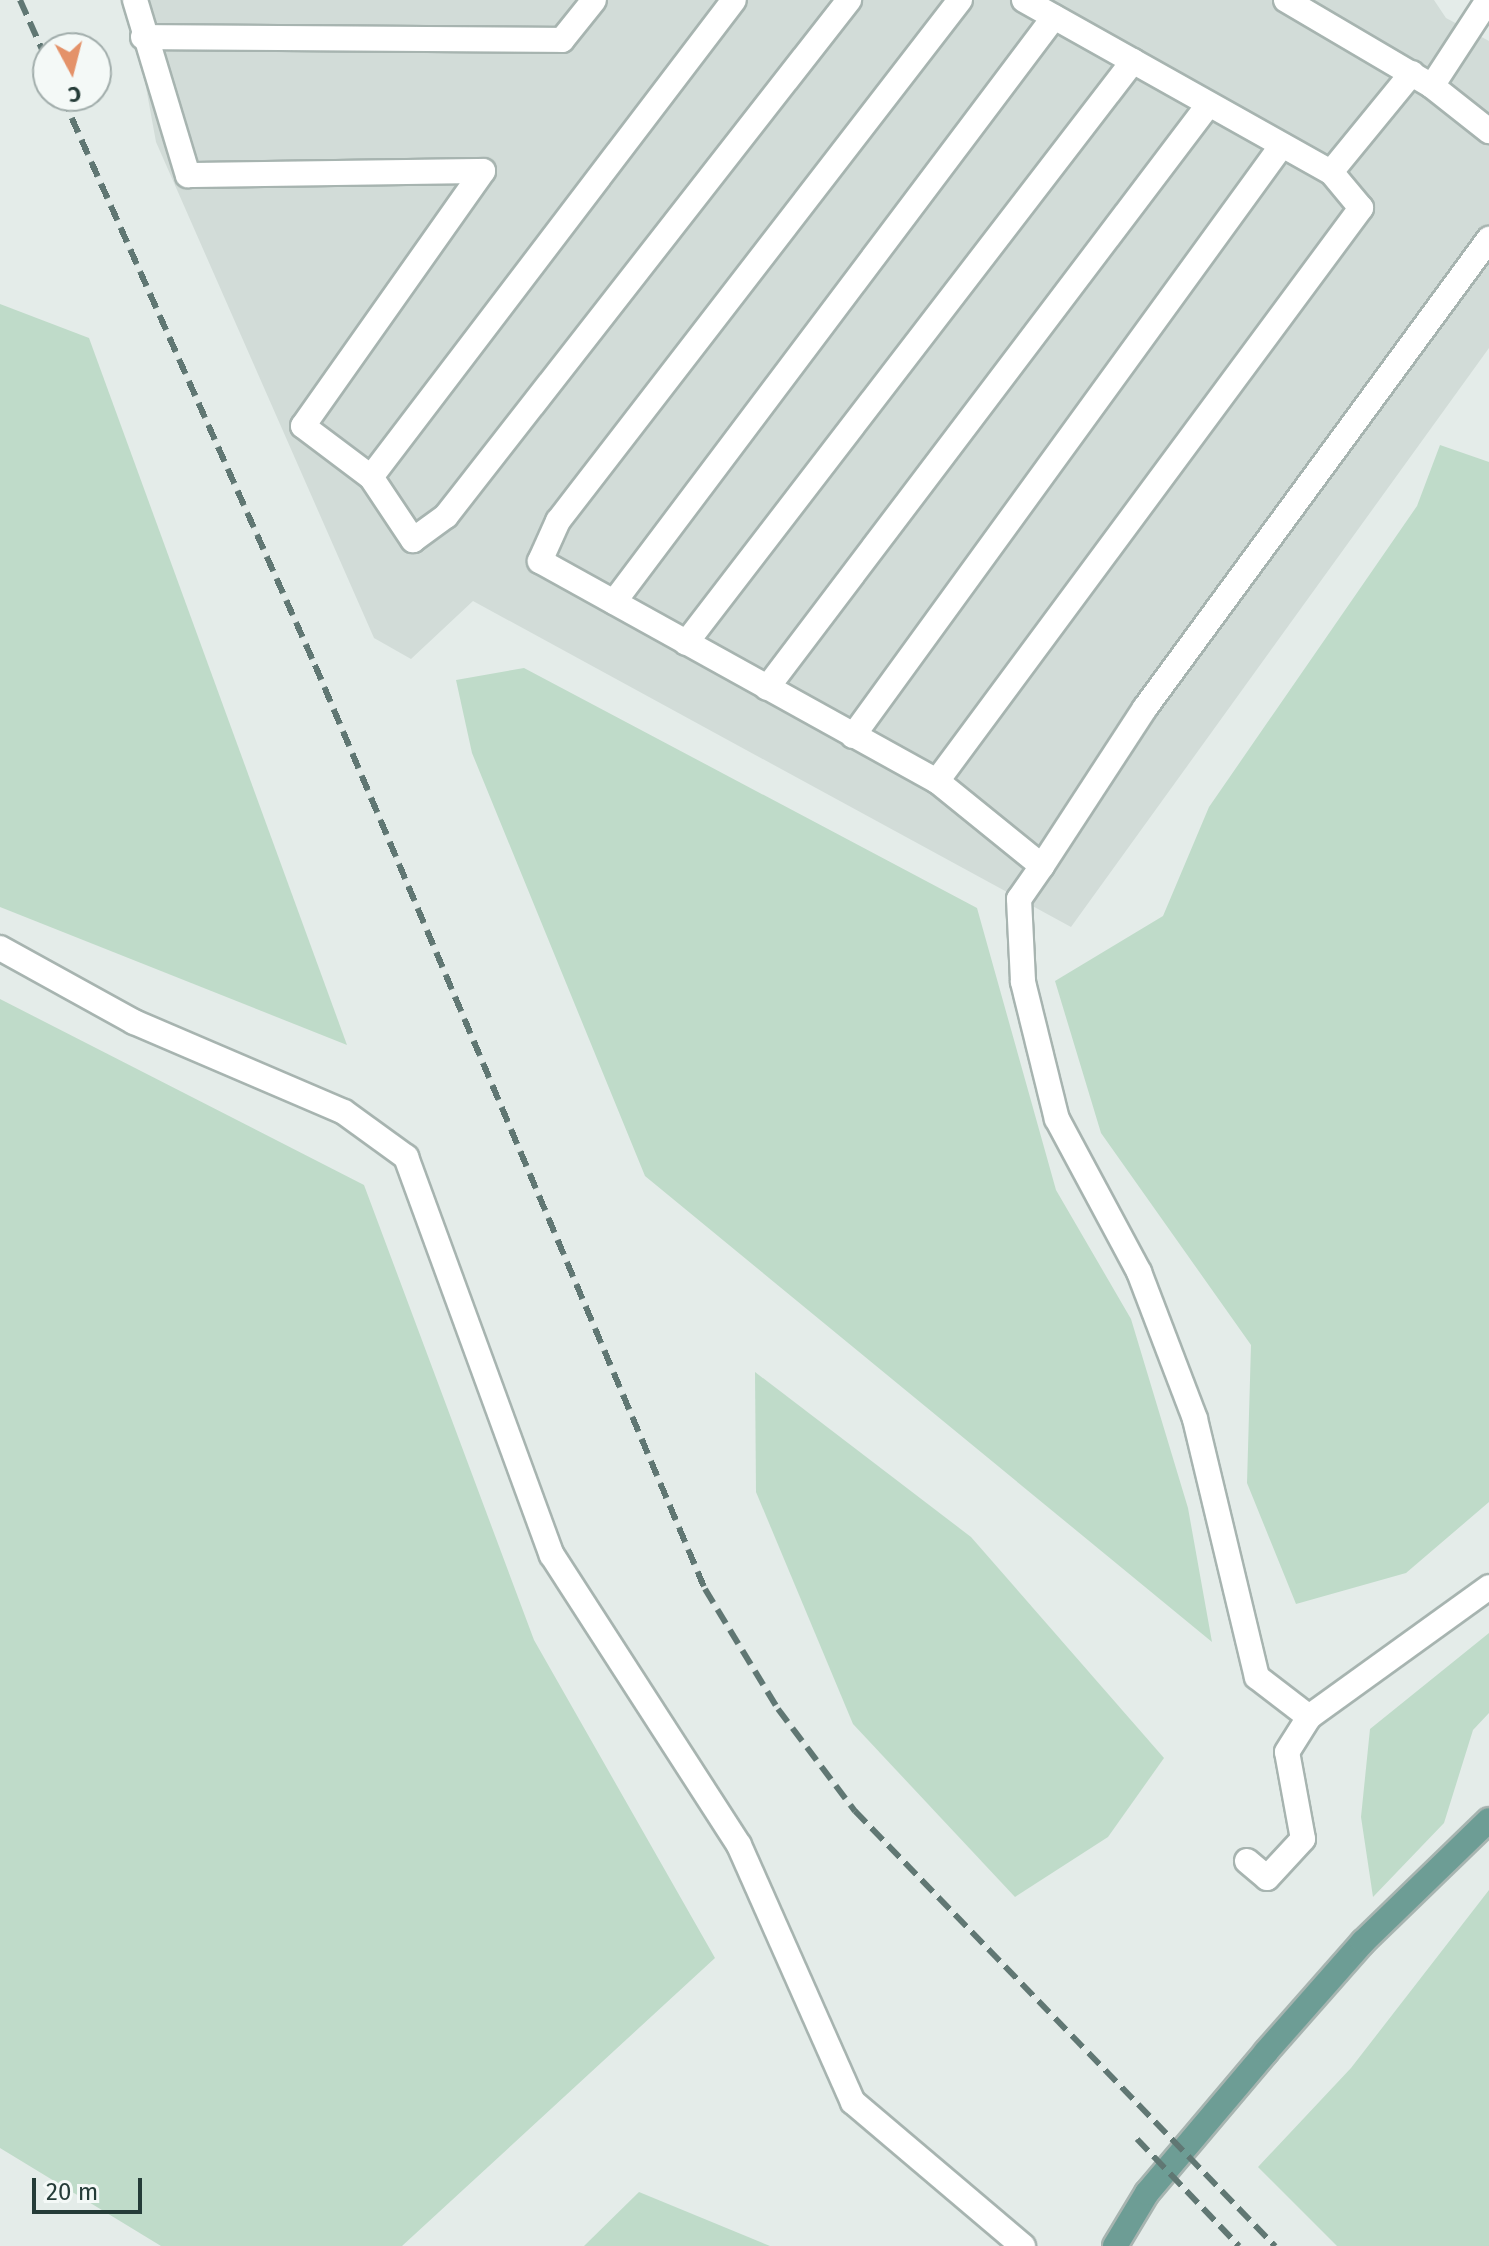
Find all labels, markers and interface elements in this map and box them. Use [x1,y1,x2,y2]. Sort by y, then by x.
north arrow [32,32,112,112]
text: С [67,80,83,109]
scale bar [36,2162,146,2212]
text: 20 m [46,2178,98,2206]

